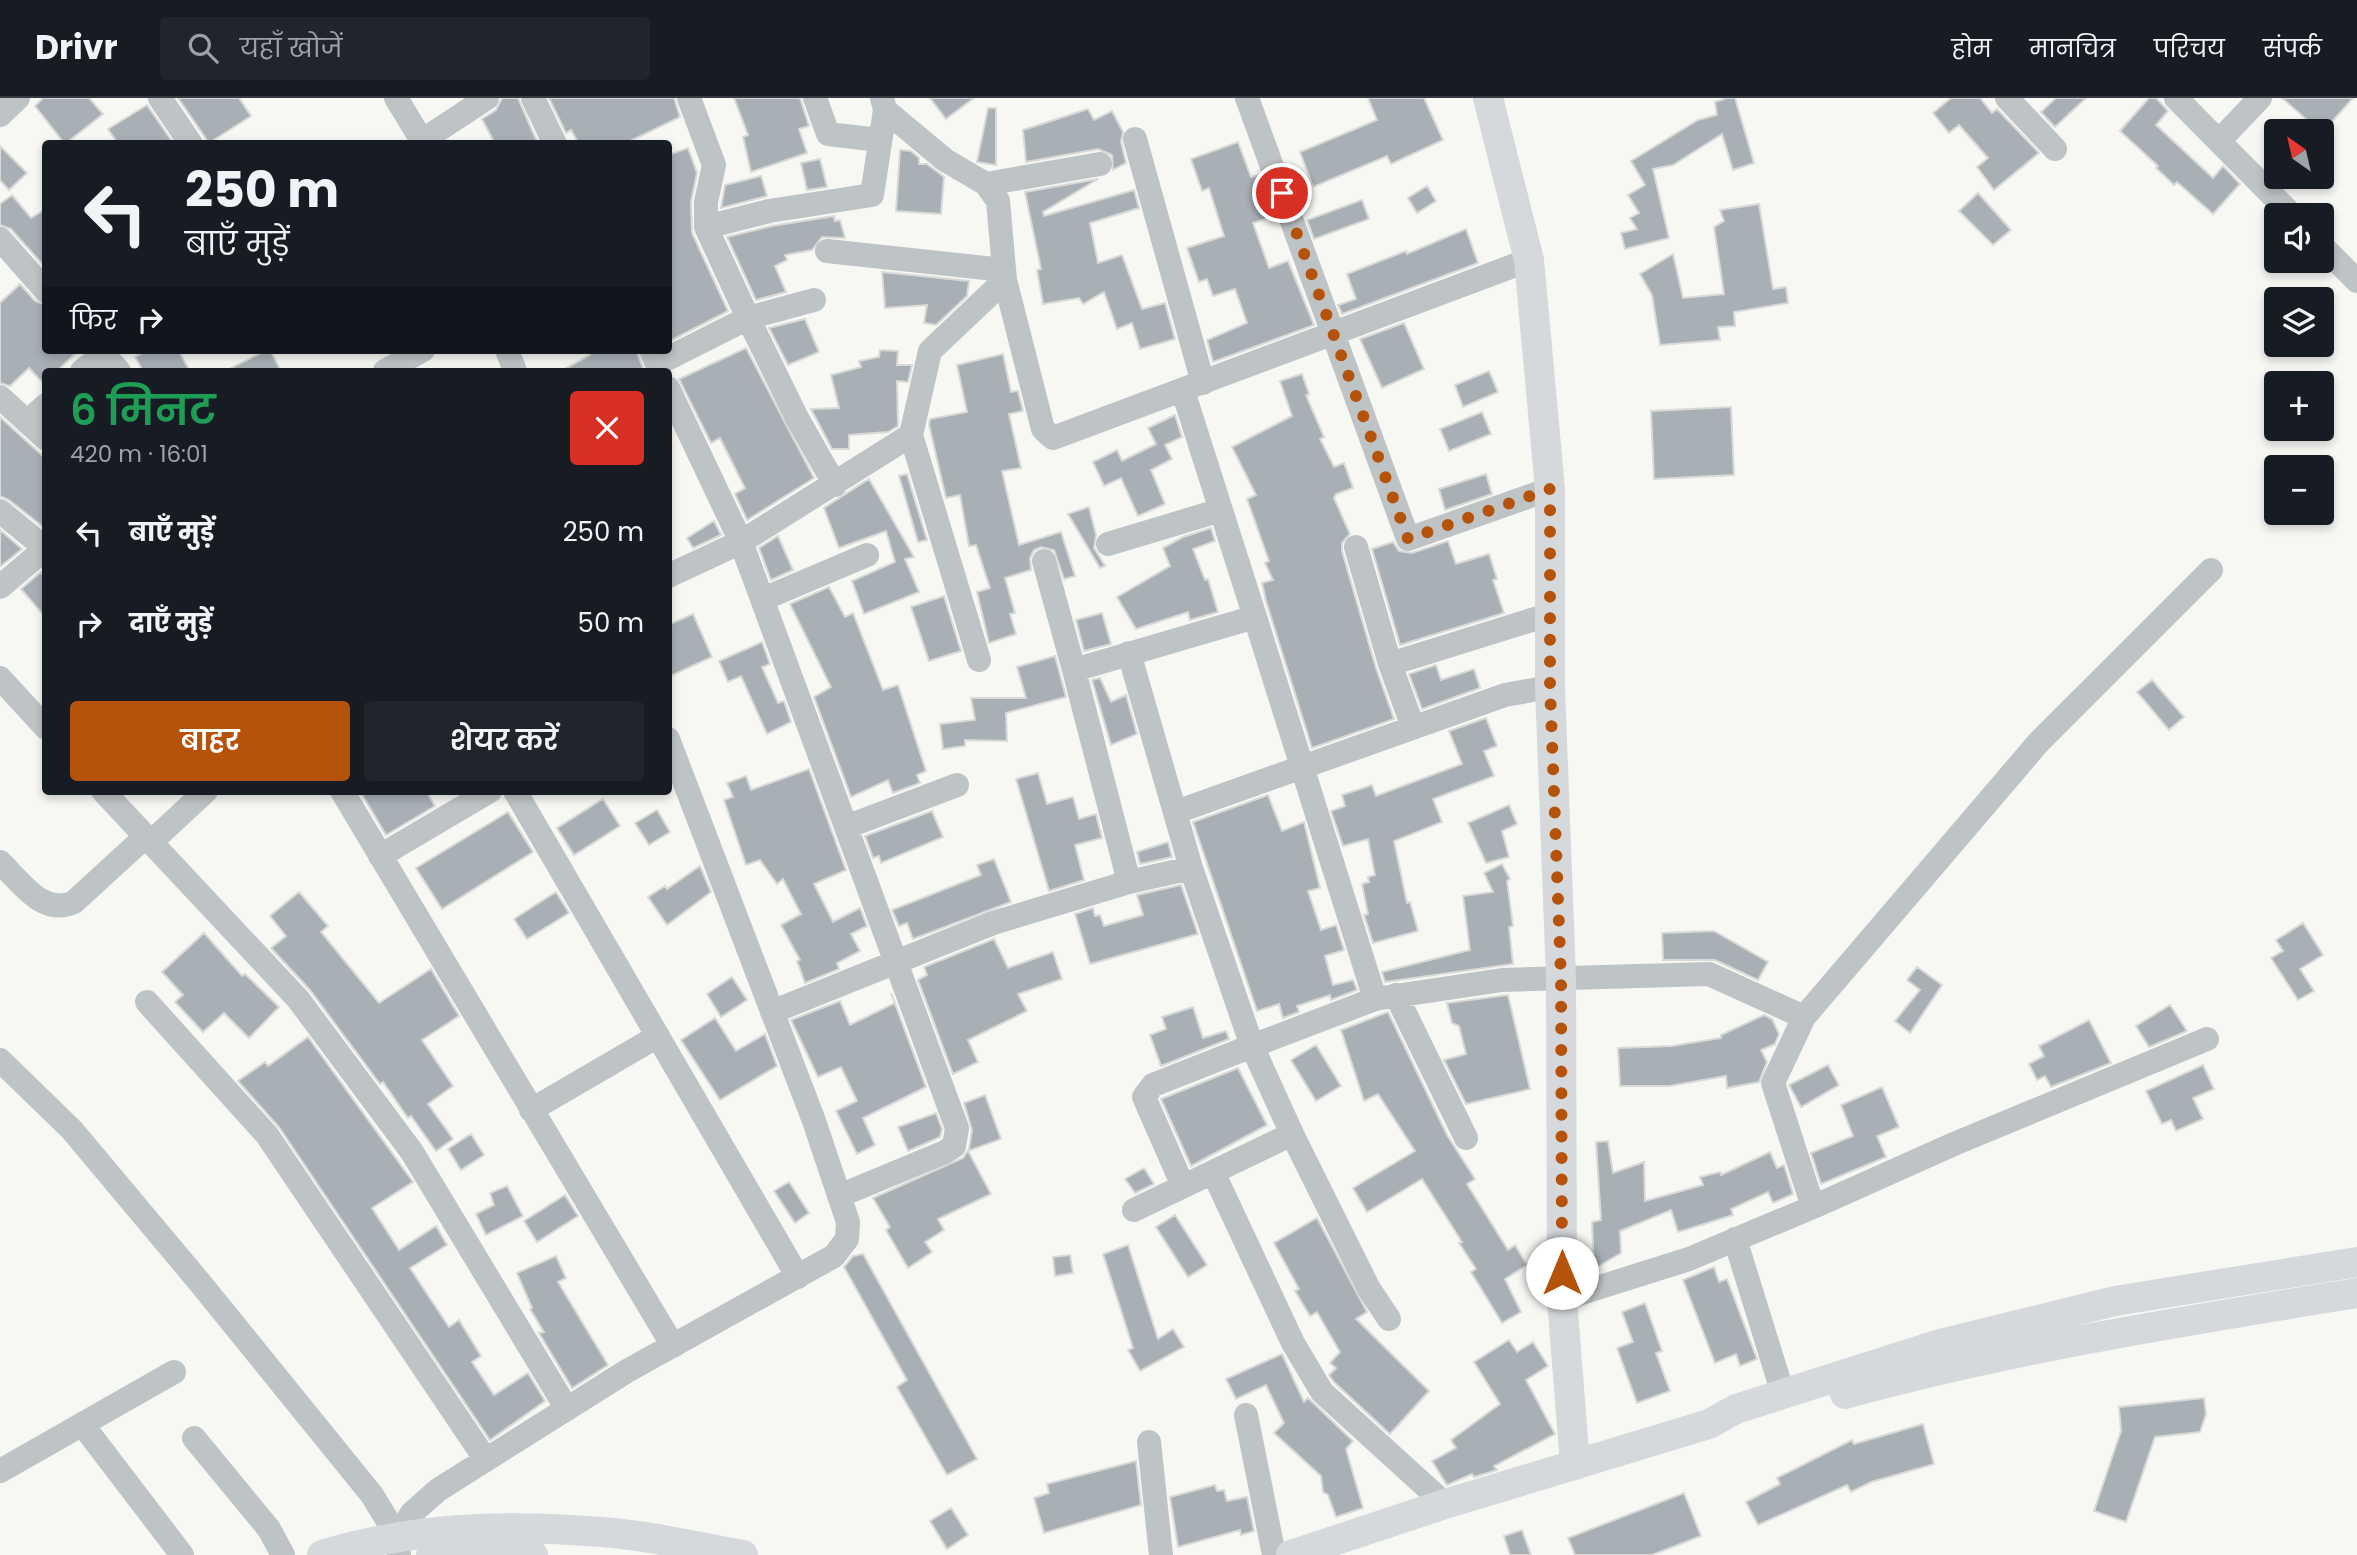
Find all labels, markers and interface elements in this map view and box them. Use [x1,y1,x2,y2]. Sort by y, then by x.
search box [160,17,650,80]
text: Drivr [35,24,118,71]
icon: search [184,29,222,67]
text: यहाँ खोजें [240,30,342,66]
text: होम [1952,32,1992,65]
text: मानचित्र [2030,32,2116,65]
text: परिचय [2154,32,2225,65]
text: संपर्क [2263,32,2322,65]
north arrow [2264,119,2334,189]
map controls [2264,119,2334,525]
text: 250 m [185,156,339,224]
pin [1252,163,1312,223]
icon: left [70,168,161,259]
icon: arrive [1263,174,1301,212]
button: sound [2264,203,2334,273]
text: बाएँ मुड़ें [185,221,289,266]
button: layers [2264,287,2334,357]
icon: right [131,301,169,339]
text: फिर [70,302,117,338]
button: + [2264,371,2334,441]
text: 6 मिनट [70,381,216,440]
button: close [570,391,644,465]
text: 420 m · 16:01 [70,438,208,470]
button: − [2264,455,2334,525]
icon: left [70,514,108,552]
text: बाएँ मुड़ें [129,514,214,550]
text: 250 m [563,514,644,550]
icon: right [70,605,108,643]
text: दाएँ मुड़ें [129,605,212,641]
text: 50 m [578,605,644,641]
button: बाहर [70,701,350,781]
button: शेयर करें [364,701,644,781]
position arrow [1525,1236,1599,1310]

